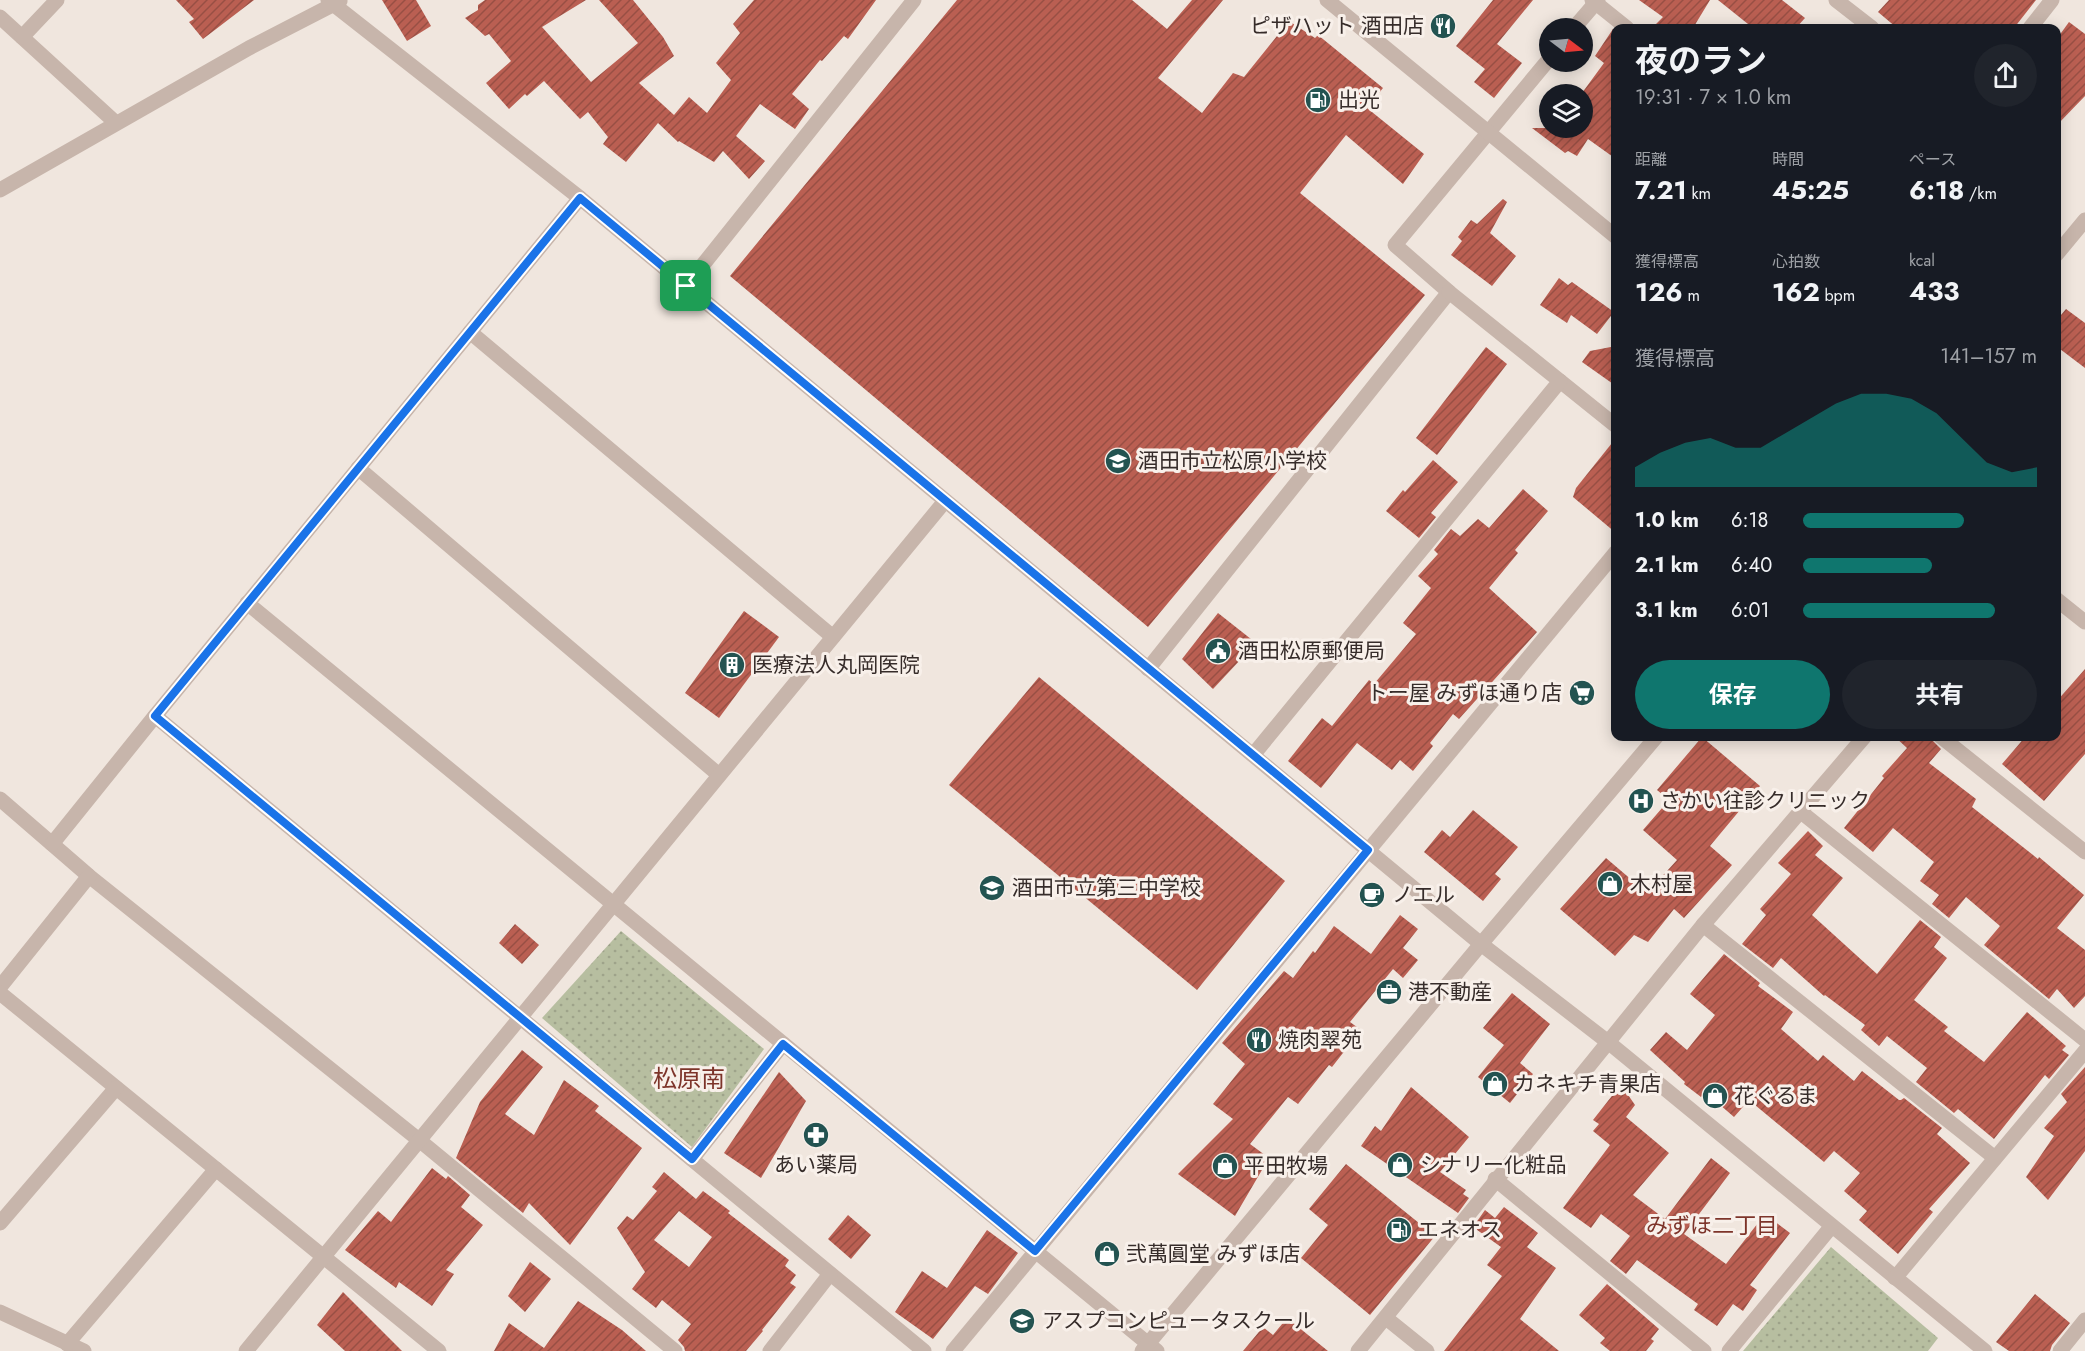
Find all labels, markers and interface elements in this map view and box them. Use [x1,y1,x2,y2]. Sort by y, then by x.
place label: ピザハット 酒田店 [1250,11,1424,41]
restaurant icon: ピザハット 酒田店 [1428,11,1458,41]
north arrow [1539,18,1593,72]
map controls [1539,18,1593,138]
text: 夜のラン [1635,37,1767,84]
button: share [1974,44,2037,107]
text: 19:31 · 7 × 1.0 km [1635,83,1791,112]
button: layers [1539,84,1593,138]
fuel station icon: 出光 [1303,85,1333,115]
place label: 出光 [1338,85,1380,115]
text: 距離 [1635,148,1667,171]
text: 時間 [1772,148,1804,171]
text: ペース [1909,148,1956,171]
text: 7.21 [1635,171,1687,209]
text: 45:25 [1772,171,1849,209]
text: 6:18 [1909,171,1964,209]
text: km [1687,182,1711,205]
text: /km [1964,182,1997,205]
text: kcal [1909,249,1935,272]
text: 獲得標高 [1635,250,1699,273]
text: 心拍数 [1772,250,1820,273]
pin [660,260,711,311]
icon: arrive [669,269,702,302]
text: 433 [1909,272,1959,310]
text: 126 [1635,273,1683,311]
text: 162 [1772,273,1820,311]
text: m [1683,284,1700,307]
text: bpm [1820,284,1855,307]
text: 141–157 m [1940,342,2037,371]
text: 獲得標高 [1635,344,1715,373]
school or university icon: 酒田市立松原小学校 [1103,446,1133,476]
place label: 酒田市立松原小学校 [1138,446,1327,476]
text: 1.0 km [1635,506,1699,535]
text: 6:18 [1731,506,1768,535]
text: 2.1 km [1635,551,1699,580]
text: 6:40 [1731,551,1772,580]
text: 3.1 km [1635,596,1698,625]
text: 6:01 [1731,596,1770,625]
public building icon: 酒田松原郵便局 [1203,636,1233,666]
place label: 酒田松原郵便局 [1238,636,1385,666]
building icon: 医療法人丸岡医院 [717,650,747,680]
place label: 医療法人丸岡医院 [752,650,920,680]
button: 保存 [1635,660,1830,729]
button: 共有 [1842,660,2037,729]
place label: トー屋 みずほ通り店 [1367,678,1562,708]
supermarket icon: トー屋 みずほ通り店 [1567,678,1597,708]
hospital icon: さかい往診クリニック [1626,786,1656,816]
place label: さかい往診クリニック [1660,786,1870,816]
shop icon: 木村屋 [1595,869,1625,899]
place label: 木村屋 [1630,869,1693,899]
school or university icon: 酒田市立第三中学校 [977,873,1007,903]
place label: 酒田市立第三中学校 [1012,873,1201,903]
cafe icon: ノエル [1357,880,1387,910]
place label: ノエル [1392,880,1455,910]
office icon: 港不動産 [1374,977,1404,1007]
place label: 港不動産 [1408,977,1492,1007]
restaurant icon: 焼肉翠苑 [1244,1025,1274,1055]
place label: 焼肉翠苑 [1278,1025,1362,1055]
district label: 松原南 [653,1061,725,1096]
shop icon: カネキチ青果店 [1480,1069,1510,1099]
place label: カネキチ青果店 [1514,1069,1661,1099]
shop icon: 花ぐるま [1700,1081,1730,1111]
place label: 花ぐるま [1734,1081,1818,1111]
pharmacy icon: あい薬局 [801,1120,831,1150]
place label: あい薬局 [774,1150,858,1180]
shop icon: シナリー化粧品 [1385,1150,1415,1180]
place label: シナリー化粧品 [1420,1150,1567,1180]
shop icon: 平田牧場 [1210,1151,1240,1181]
place label: 平田牧場 [1244,1151,1328,1181]
district label: みずほ二丁目 [1646,1209,1778,1241]
fuel station icon: エネオス [1384,1215,1414,1245]
place label: エネオス [1418,1215,1502,1245]
shop icon: 弐萬圓堂 みずほ店 [1092,1239,1122,1269]
place label: 弐萬圓堂 みずほ店 [1126,1239,1300,1269]
school or university icon: アスプコンピュータスクール [1007,1306,1037,1336]
place label: アスプコンピュータスクール [1042,1306,1315,1336]

